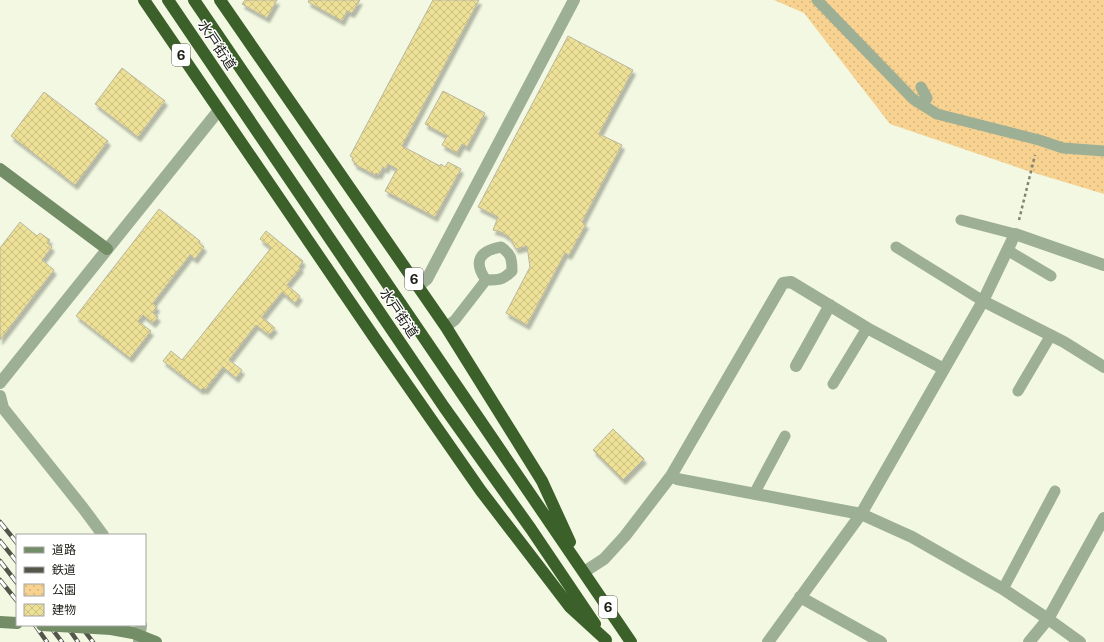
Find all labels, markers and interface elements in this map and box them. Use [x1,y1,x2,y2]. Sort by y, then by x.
street label: 水戸街道 [195,17,239,73]
road number: 6 [172,44,190,66]
road number: 6 [405,268,423,290]
street label: 水戸街道 [377,285,421,341]
legend [16,534,146,626]
text: 道路 [52,543,76,557]
text: 鉄道 [52,563,76,577]
text: 公園 [52,583,76,597]
road number: 6 [599,596,617,618]
text: 建物 [52,603,76,617]

